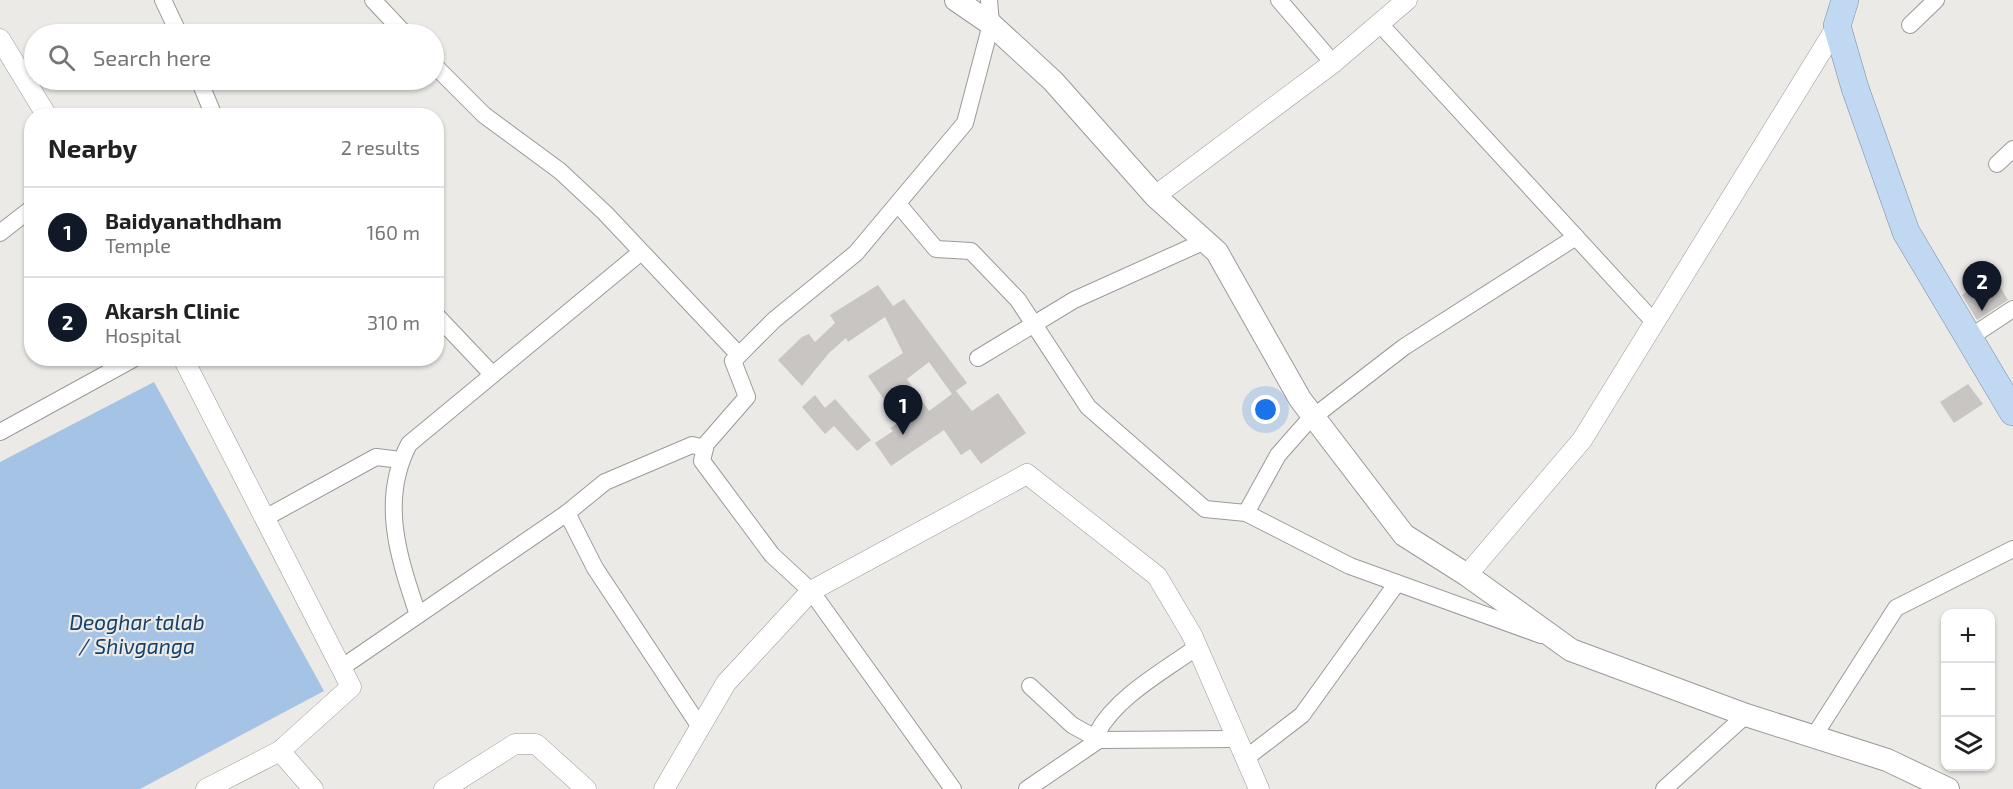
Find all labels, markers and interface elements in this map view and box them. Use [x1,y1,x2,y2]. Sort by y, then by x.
search box [24,24,444,90]
icon: search [45,41,78,74]
text: Search here [93,44,211,70]
text: Nearby [48,132,137,163]
text: 2 results [341,135,420,159]
text: Baidyanathdham [105,207,282,233]
text: 1 [63,220,72,244]
text: 160 m [367,220,420,244]
text: Temple [105,233,171,257]
pin: 2 [1962,262,2002,311]
text: Akarsh Clinic [105,297,240,323]
text: 2 [62,310,73,334]
text: 310 m [367,310,420,334]
text: Hospital [105,323,181,347]
pin: 1 [884,386,922,435]
your location [1251,395,1280,424]
water label: Deoghar talab / Shivganga [69,609,205,658]
map controls [1941,609,1995,771]
button: + [1941,609,1995,663]
button: − [1941,663,1995,717]
button: layers [1941,717,1995,771]

